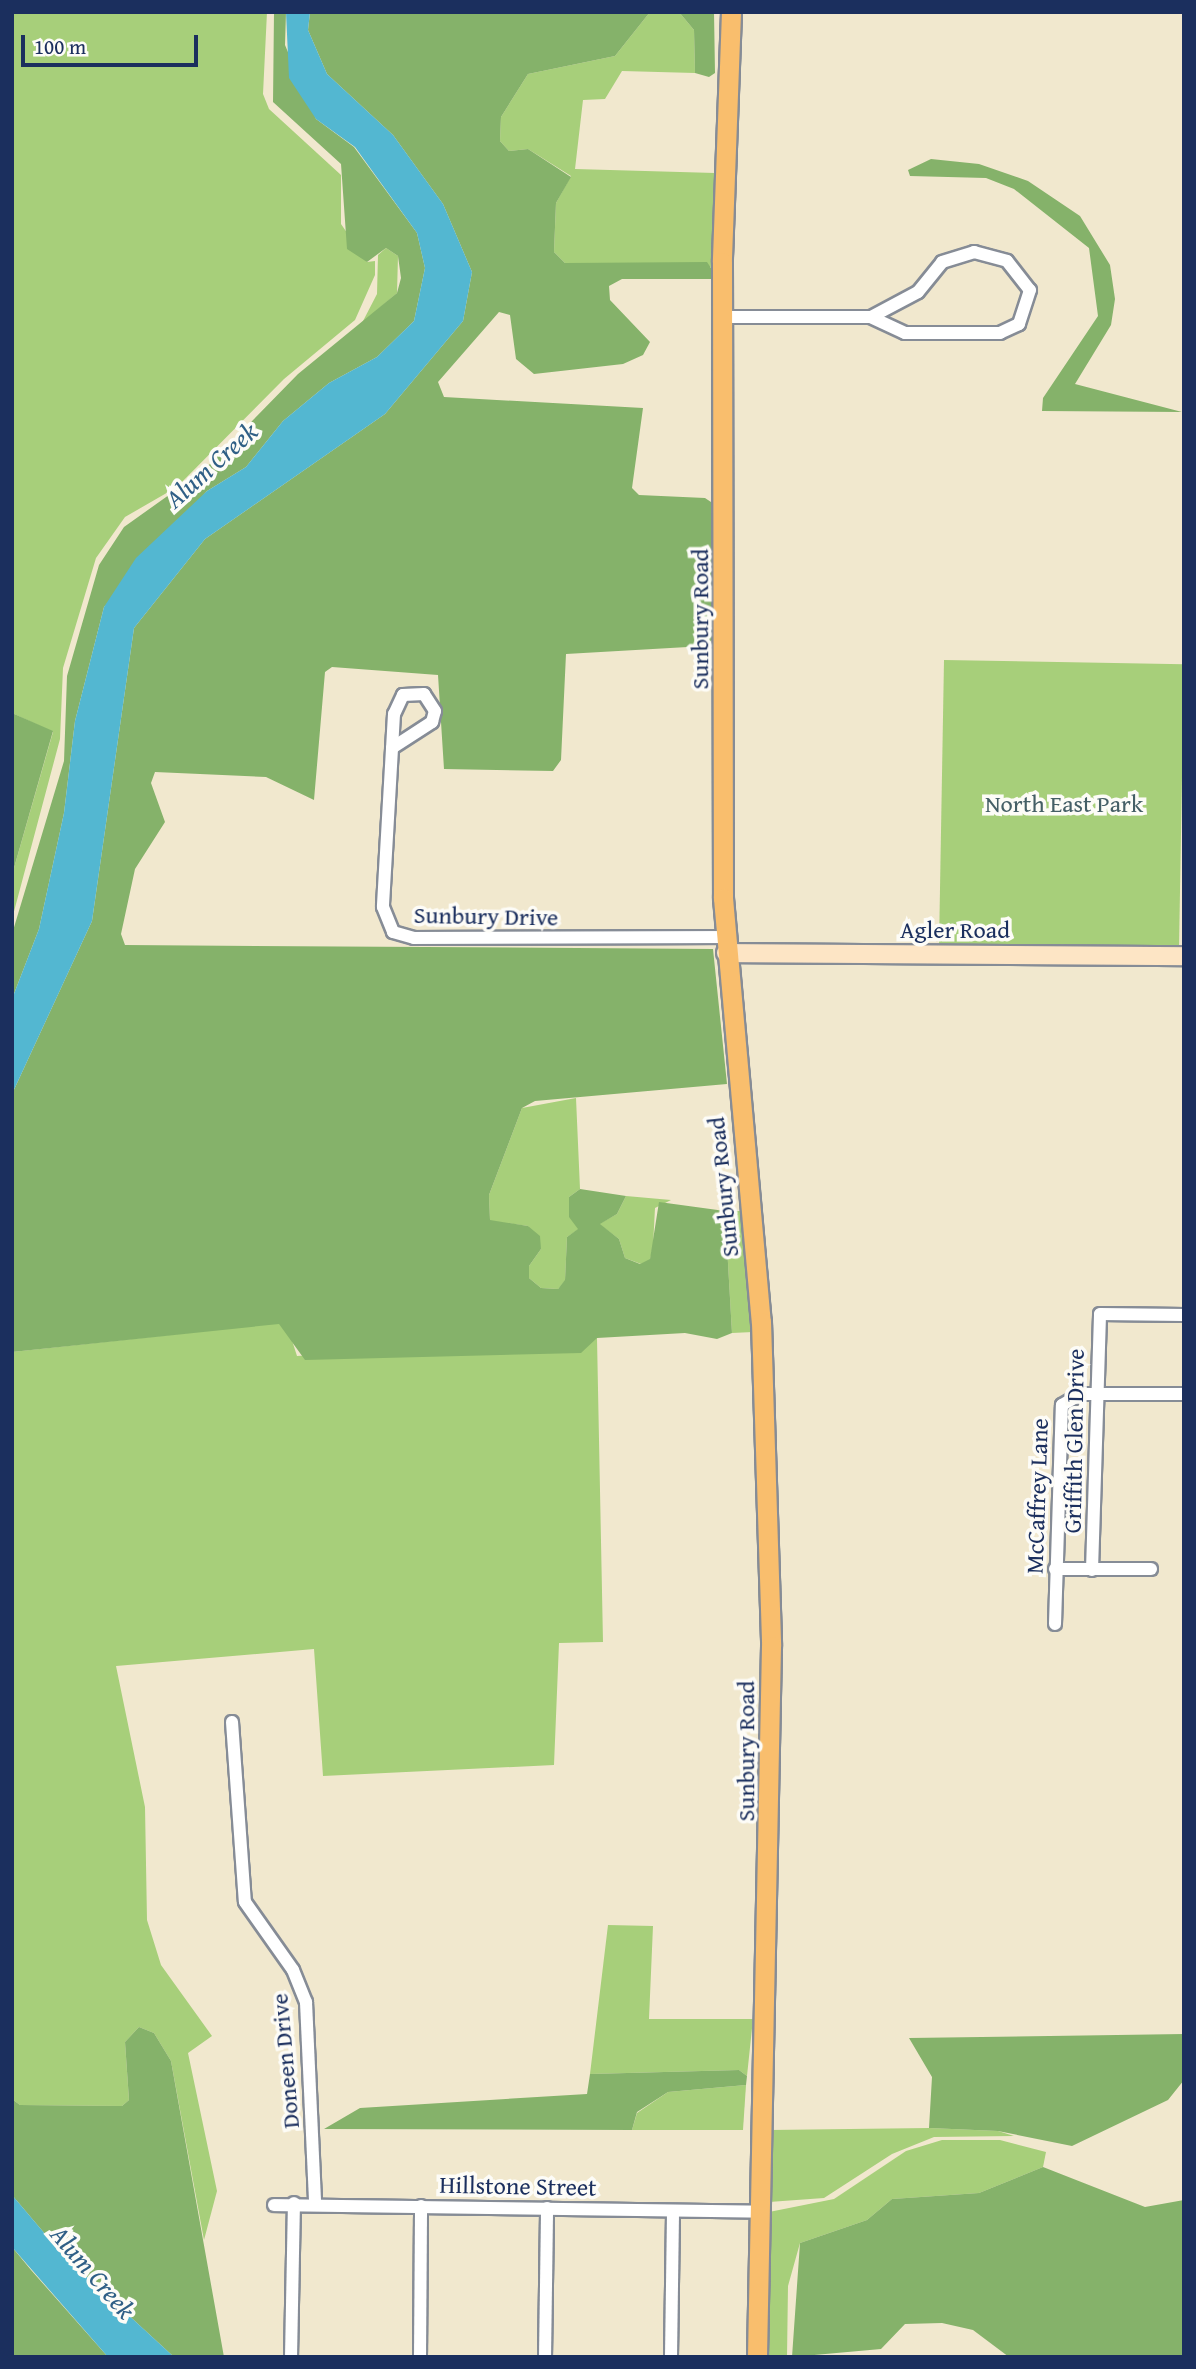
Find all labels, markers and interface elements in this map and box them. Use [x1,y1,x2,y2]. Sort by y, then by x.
scale bar [24,21,201,65]
text: 100 m [34,31,86,62]
water label: Alum Creek [158,415,264,515]
street label: Sunbury Road [686,549,714,689]
park label: North East Park [985,790,1143,818]
street label: Sunbury Drive [413,900,559,932]
street label: Agler Road [900,916,1010,944]
street label: Sunbury Road [701,1115,745,1259]
street label: Griffith Glen Drive [1058,1348,1090,1534]
street label: McCaffrey Lane [1020,1418,1054,1574]
street label: Sunbury Road [732,1681,760,1821]
street label: Doneen Drive [265,1992,305,2130]
street label: Hillstone Street [439,2170,597,2202]
water label: Alum Creek [44,2219,142,2325]

